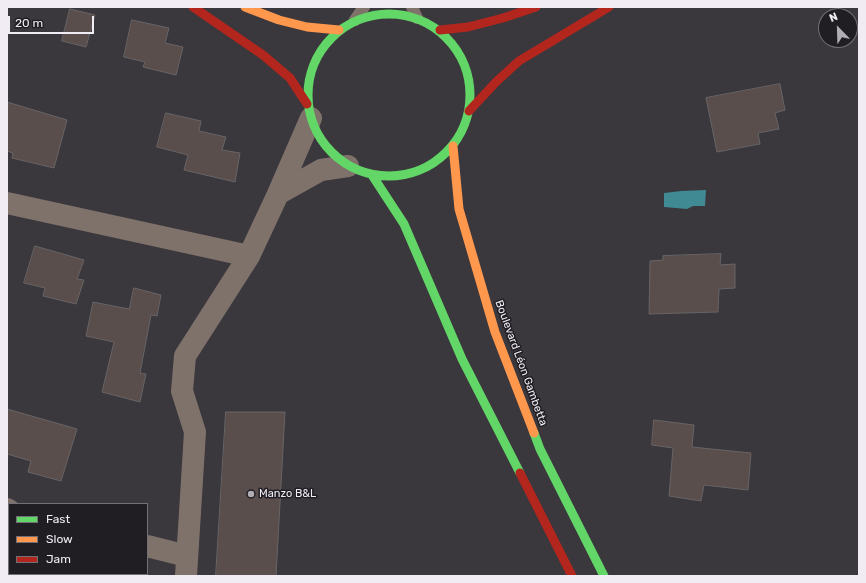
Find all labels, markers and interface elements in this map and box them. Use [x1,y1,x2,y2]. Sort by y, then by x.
scale bar [10,8,96,34]
north arrow [818,8,858,48]
text: N [827,10,840,25]
text: 20 m [15,16,43,30]
street label: Boulevard Léon Gambetta [492,298,550,428]
place label: Manzo B&L [259,487,316,501]
marker: Manzo B&L [246,489,256,499]
legend [8,503,148,575]
text: Fast [46,512,70,526]
text: Slow [46,532,73,546]
text: Jam [46,552,71,566]

